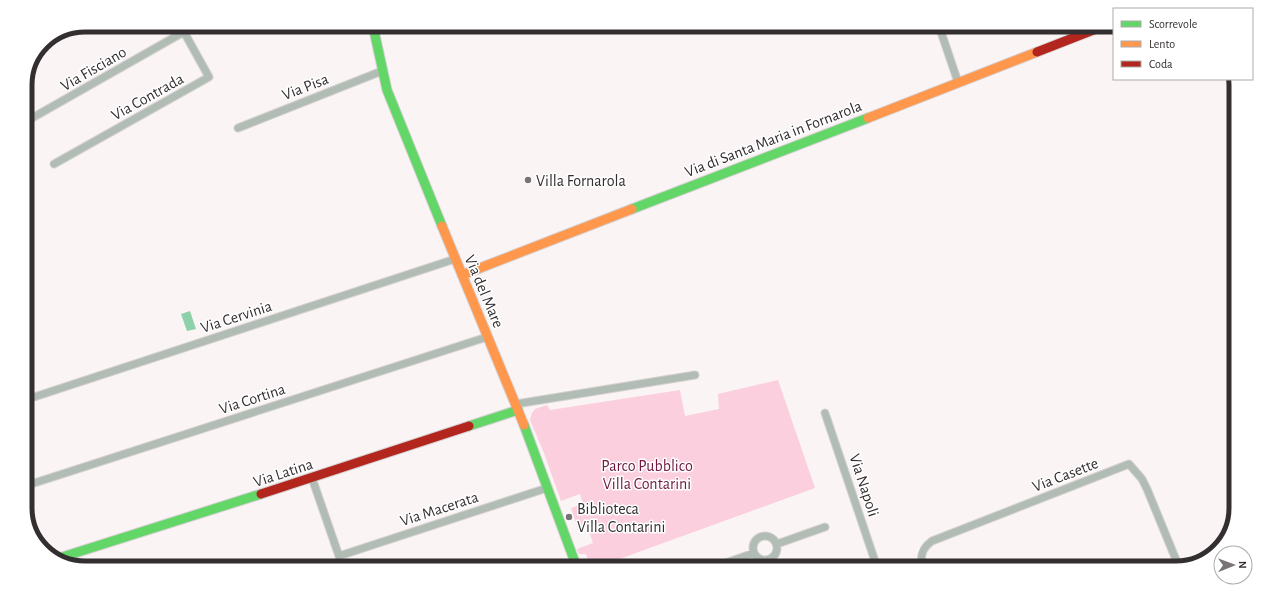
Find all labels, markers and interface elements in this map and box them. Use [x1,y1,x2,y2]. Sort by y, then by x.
legend [1113,8,1253,80]
text: Scorrevole [1149,18,1197,30]
text: Lento [1149,38,1175,50]
street label: Via Fisciano [58,44,129,94]
text: Coda [1149,58,1173,70]
street label: Via Contrada [109,70,186,123]
street label: Via Pisa [280,71,331,103]
street label: Via di Santa Maria in Fornarola [683,98,864,180]
place label: Villa Fornarola [536,173,626,189]
marker: Villa Fornarola [523,175,533,185]
street label: Via del Mare [462,253,507,330]
street label: Via Cervinia [199,298,274,336]
street label: Via Cortina [217,381,287,417]
street label: Via Napoli [846,452,882,519]
street label: Via Casette [1030,455,1101,495]
street label: Via Latina [252,456,315,490]
park label: Parco Pubblico Villa Contarini [601,458,693,492]
street label: Via Macerata [398,489,480,529]
place label: Biblioteca Villa Contarini [577,501,665,535]
marker: Biblioteca Villa Contarini [564,512,574,522]
north arrow [1213,545,1253,585]
text: N [1237,561,1248,569]

